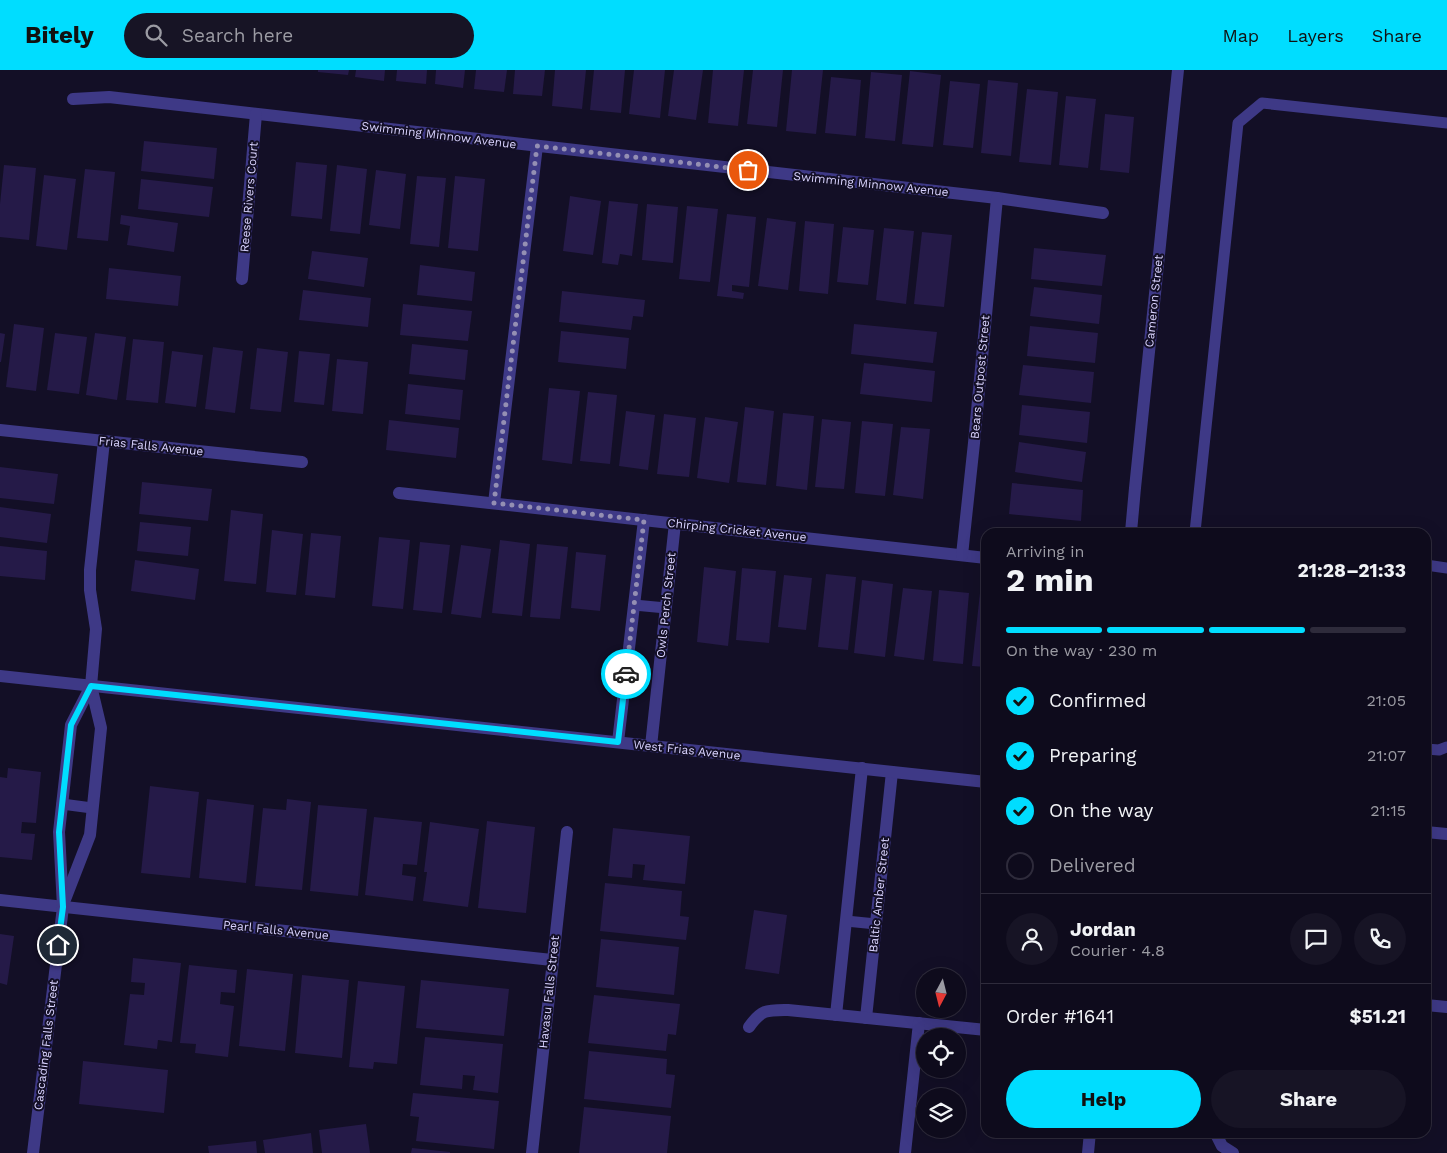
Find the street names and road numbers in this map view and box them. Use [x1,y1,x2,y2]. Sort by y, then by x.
street label: Swimming Minnow Avenue [361,119,517,151]
street label: Reese Rivers Court [237,141,261,253]
street label: Swimming Minnow Avenue [793,169,949,199]
street label: Cameron Street [1142,254,1166,348]
street label: Bears Outpost Street [968,314,992,440]
street label: Frias Falls Avenue [98,434,204,458]
street label: Chirping Cricket Avenue [667,516,807,544]
street label: Owls Perch Street [653,551,679,659]
street label: West Frias Avenue [633,737,741,763]
street label: Baltic Amber Street [866,837,892,953]
street label: Pearl Falls Avenue [222,917,330,943]
street label: Havasu Falls Street [536,935,562,1049]
street label: Cascading Falls Street [31,979,61,1111]

